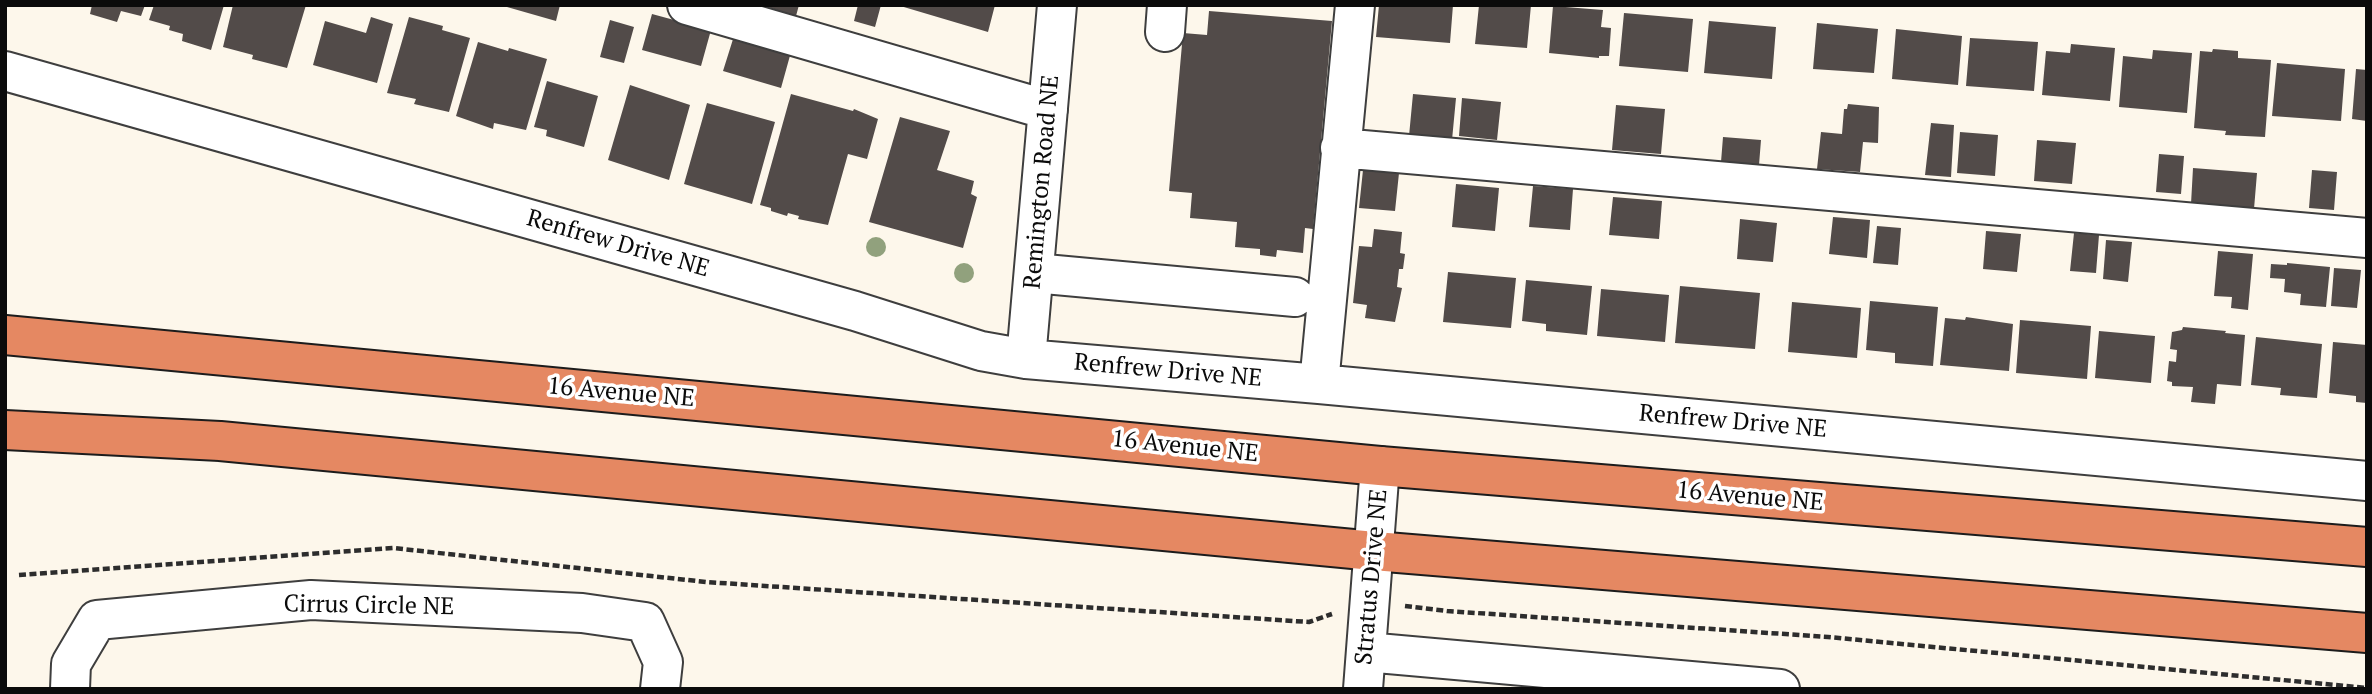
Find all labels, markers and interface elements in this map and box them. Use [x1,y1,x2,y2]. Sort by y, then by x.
street label: Remington Road NE [1018,74,1066,290]
street label: Renfrew Drive NE [523,204,713,284]
street label: Renfrew Drive NE [1073,348,1263,394]
street label: 16 Avenue NE [546,372,696,414]
street label: Renfrew Drive NE [1638,399,1828,445]
street label: 16 Avenue NE [1110,425,1260,469]
street label: 16 Avenue NE [1675,476,1825,518]
street label: Stratus Drive NE [1350,488,1394,666]
street label: Cirrus Circle NE [283,590,455,622]

